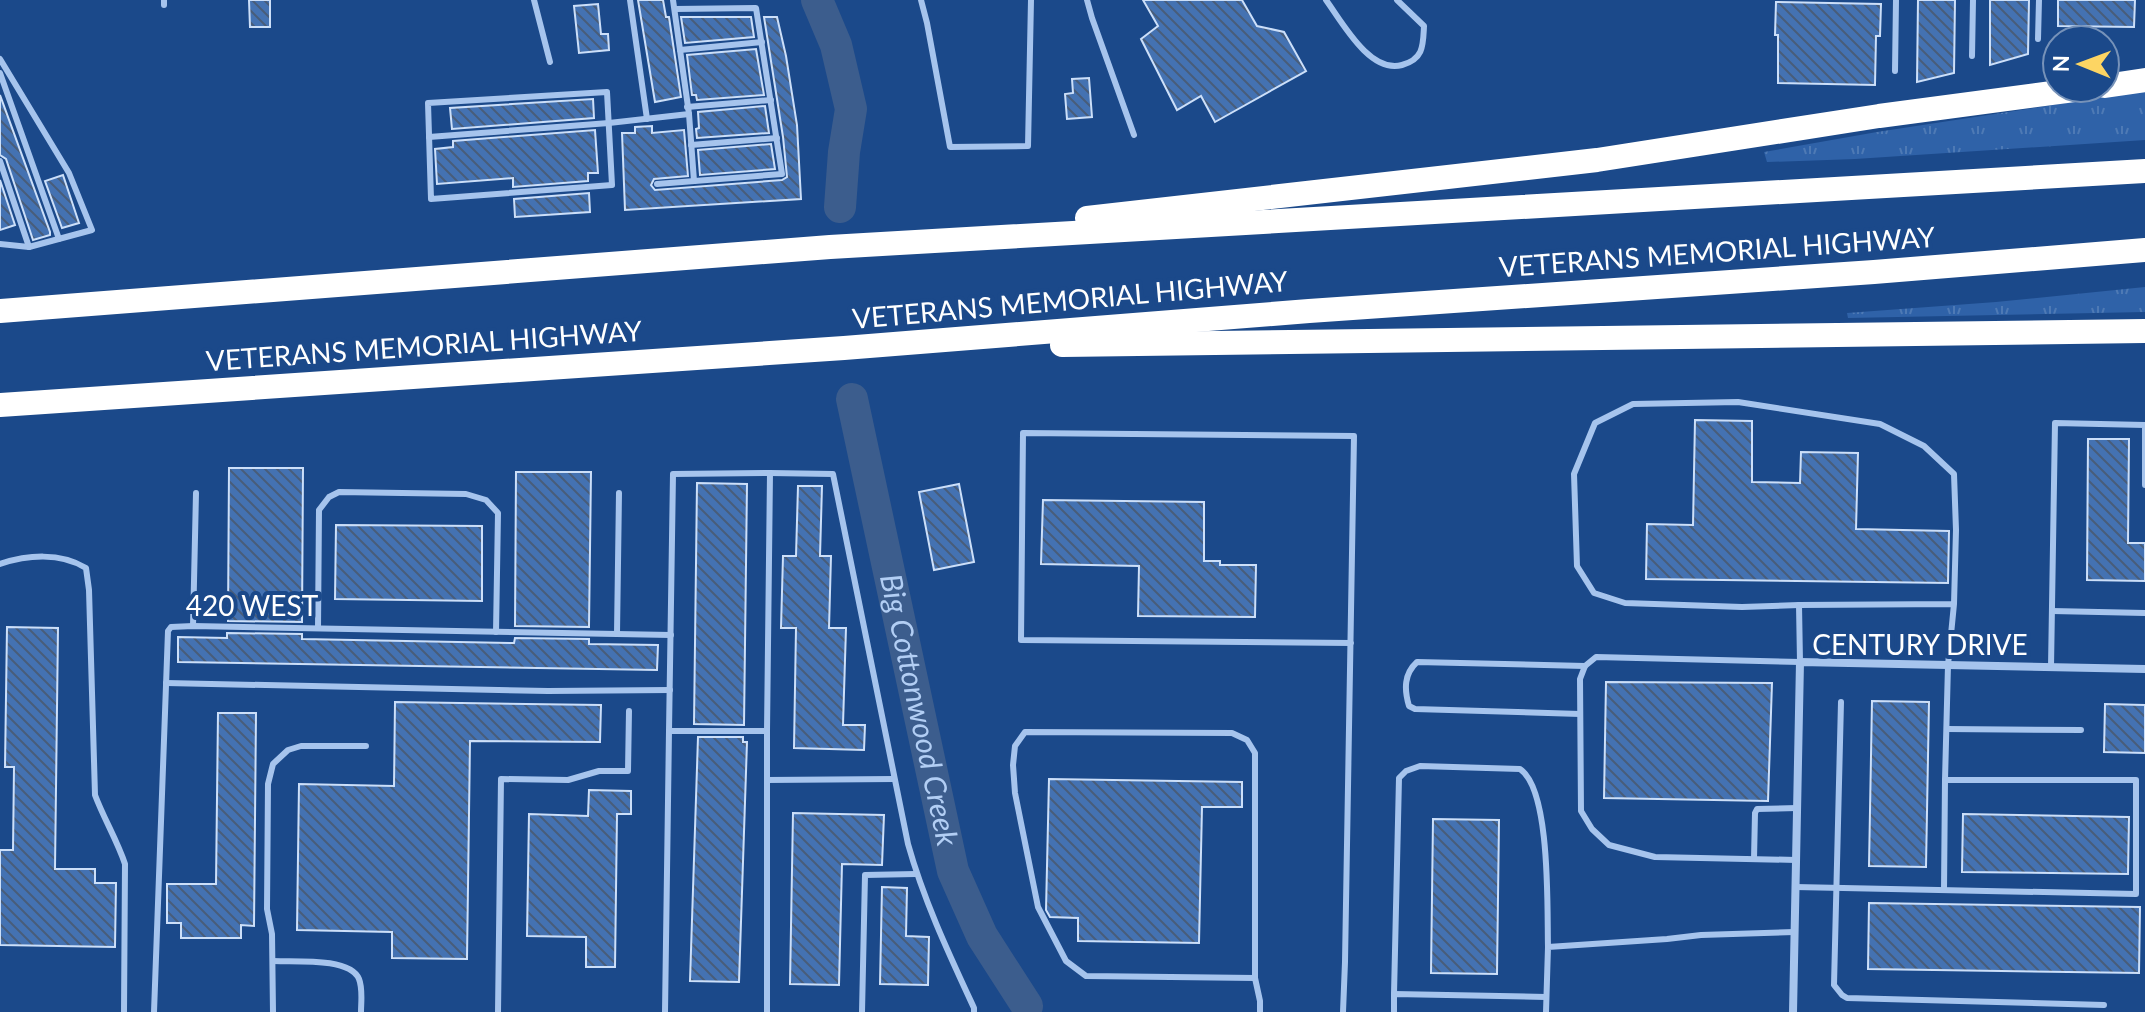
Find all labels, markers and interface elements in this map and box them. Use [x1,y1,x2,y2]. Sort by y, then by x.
north arrow [2041,24,2121,104]
text: N [2047,55,2074,72]
street label: VETERANS MEMORIAL HIGHWAY [1498,219,1937,283]
street label: VETERANS MEMORIAL HIGHWAY [851,263,1290,335]
street label: VETERANS MEMORIAL HIGHWAY [205,313,644,377]
water label: Big Cottonwood Creek [874,570,967,850]
street label: 420 WEST [186,588,319,622]
street label: CENTURY DRIVE [1812,627,2028,661]

